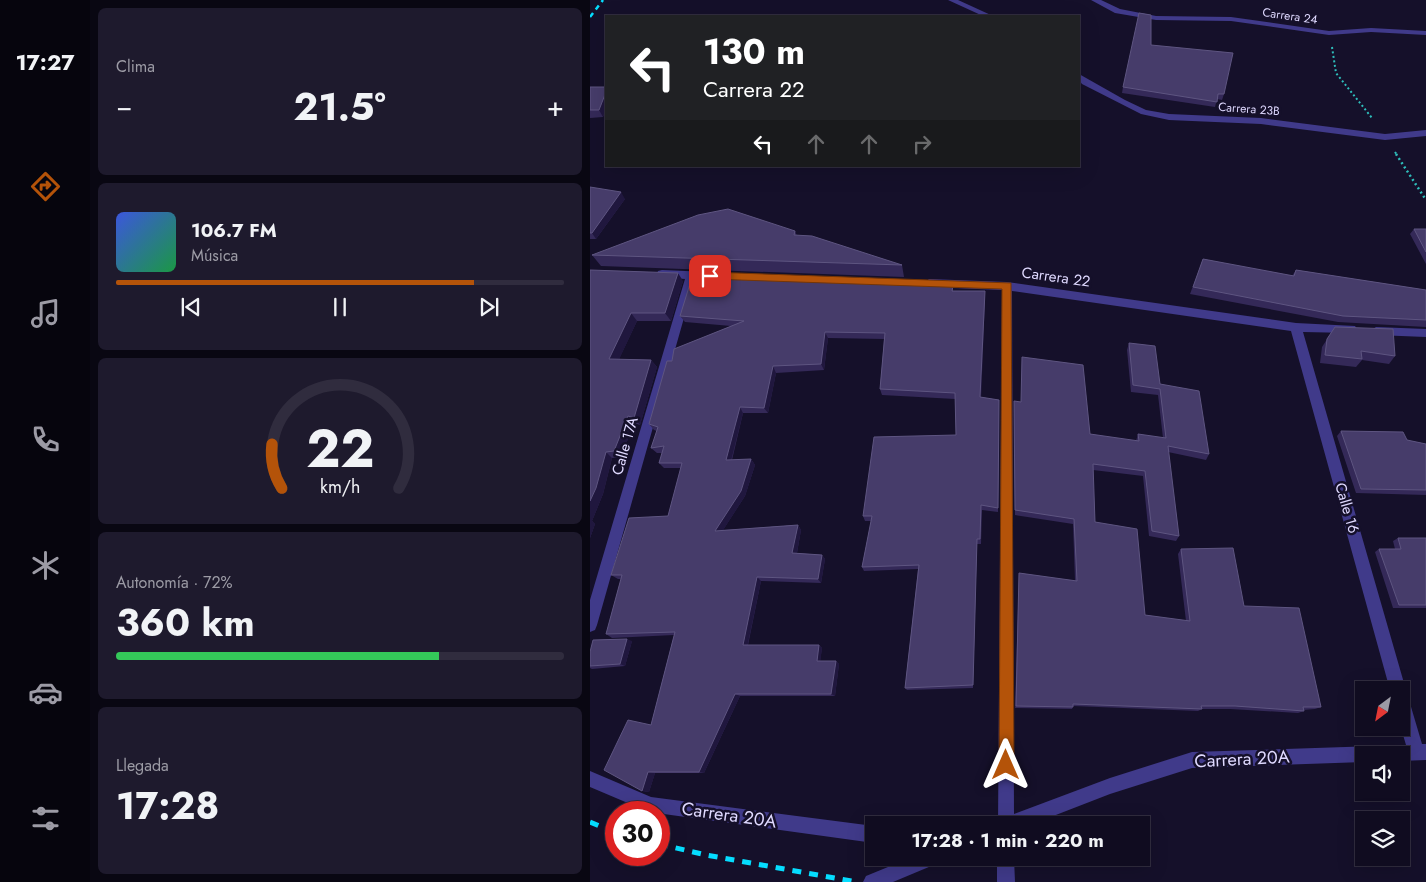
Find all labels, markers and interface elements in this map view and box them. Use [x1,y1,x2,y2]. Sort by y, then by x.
street label: Carrera 24 [1261,3,1319,29]
text: 130 m [703,27,805,77]
icon: left [620,35,685,100]
text: 17:27 [15,46,75,78]
text: Clima [116,55,155,78]
text: Carrera 22 [703,73,805,105]
text: 21.5° [293,79,386,134]
text: − [116,86,133,127]
text: + [547,86,564,127]
street label: Carrera 23B [1218,98,1281,120]
icon: left [749,130,777,158]
icon: ahead [802,130,830,158]
icon: ahead [855,130,883,158]
icon: right [908,130,936,158]
icon: directions [28,169,63,204]
text: 106.7 FM [191,217,277,244]
text: Música [191,244,238,267]
pin [689,255,731,297]
street label: Carrera 22 [1020,261,1092,293]
icon: arrive [696,262,724,290]
icon: previous [177,293,205,321]
icon: pause [326,293,354,321]
icon: next [475,293,503,321]
icon: music [28,296,63,331]
text: 22 [306,411,374,487]
street label: Calle 17A [606,414,644,478]
icon: phone [28,422,63,457]
text: km/h [320,474,360,500]
street label: Calle 16 [1329,480,1365,536]
icon: climate [28,548,63,583]
text: Autonomía · 72% [116,571,233,594]
text: 360 km [116,595,255,650]
icon: car [28,675,63,710]
north arrow [1355,681,1410,736]
map controls [1355,681,1410,866]
position arrow [979,738,1031,790]
street label: Carrera 20A [1194,744,1290,774]
button: sound [1355,746,1410,801]
text: Llegada [116,754,169,777]
text: 17:28 [116,778,219,833]
street label: Carrera 20A [680,795,778,835]
icon: filters [28,801,63,836]
speed limit sign: 30 [605,801,670,866]
button: layers [1355,811,1410,866]
text: 17:28 · 1 min · 220 m [911,827,1104,854]

